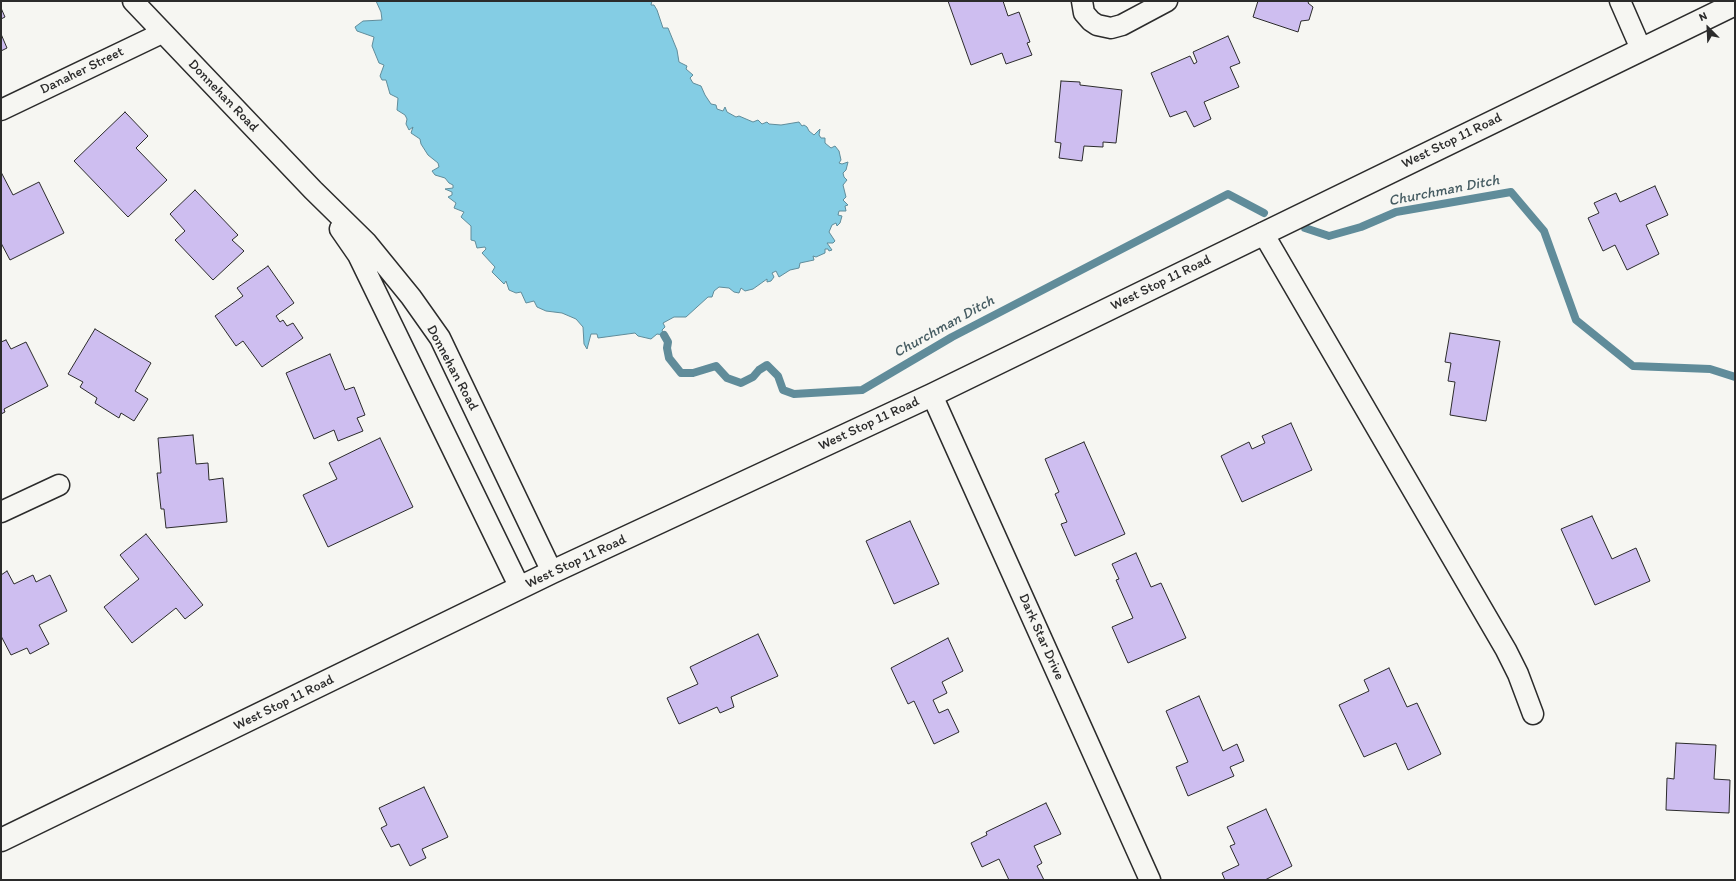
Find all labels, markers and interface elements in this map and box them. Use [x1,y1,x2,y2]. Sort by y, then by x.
north arrow [1688,8,1728,48]
text: N [1697,9,1709,24]
street label: Danaher Street [37,44,127,98]
street label: Donnehan Road [184,56,262,136]
street label: West Stop 11 Road [1399,109,1505,173]
water label: Churchman Ditch [1387,171,1501,211]
street label: West Stop 11 Road [1108,251,1214,315]
water label: Churchman Ditch [891,292,997,362]
street label: Donnehan Road [422,322,482,414]
street label: West Stop 11 Road [816,393,922,455]
street label: West Stop 11 Road [523,531,629,593]
street label: Dark Star Drive [1014,591,1068,683]
street label: West Stop 11 Road [231,671,337,735]

